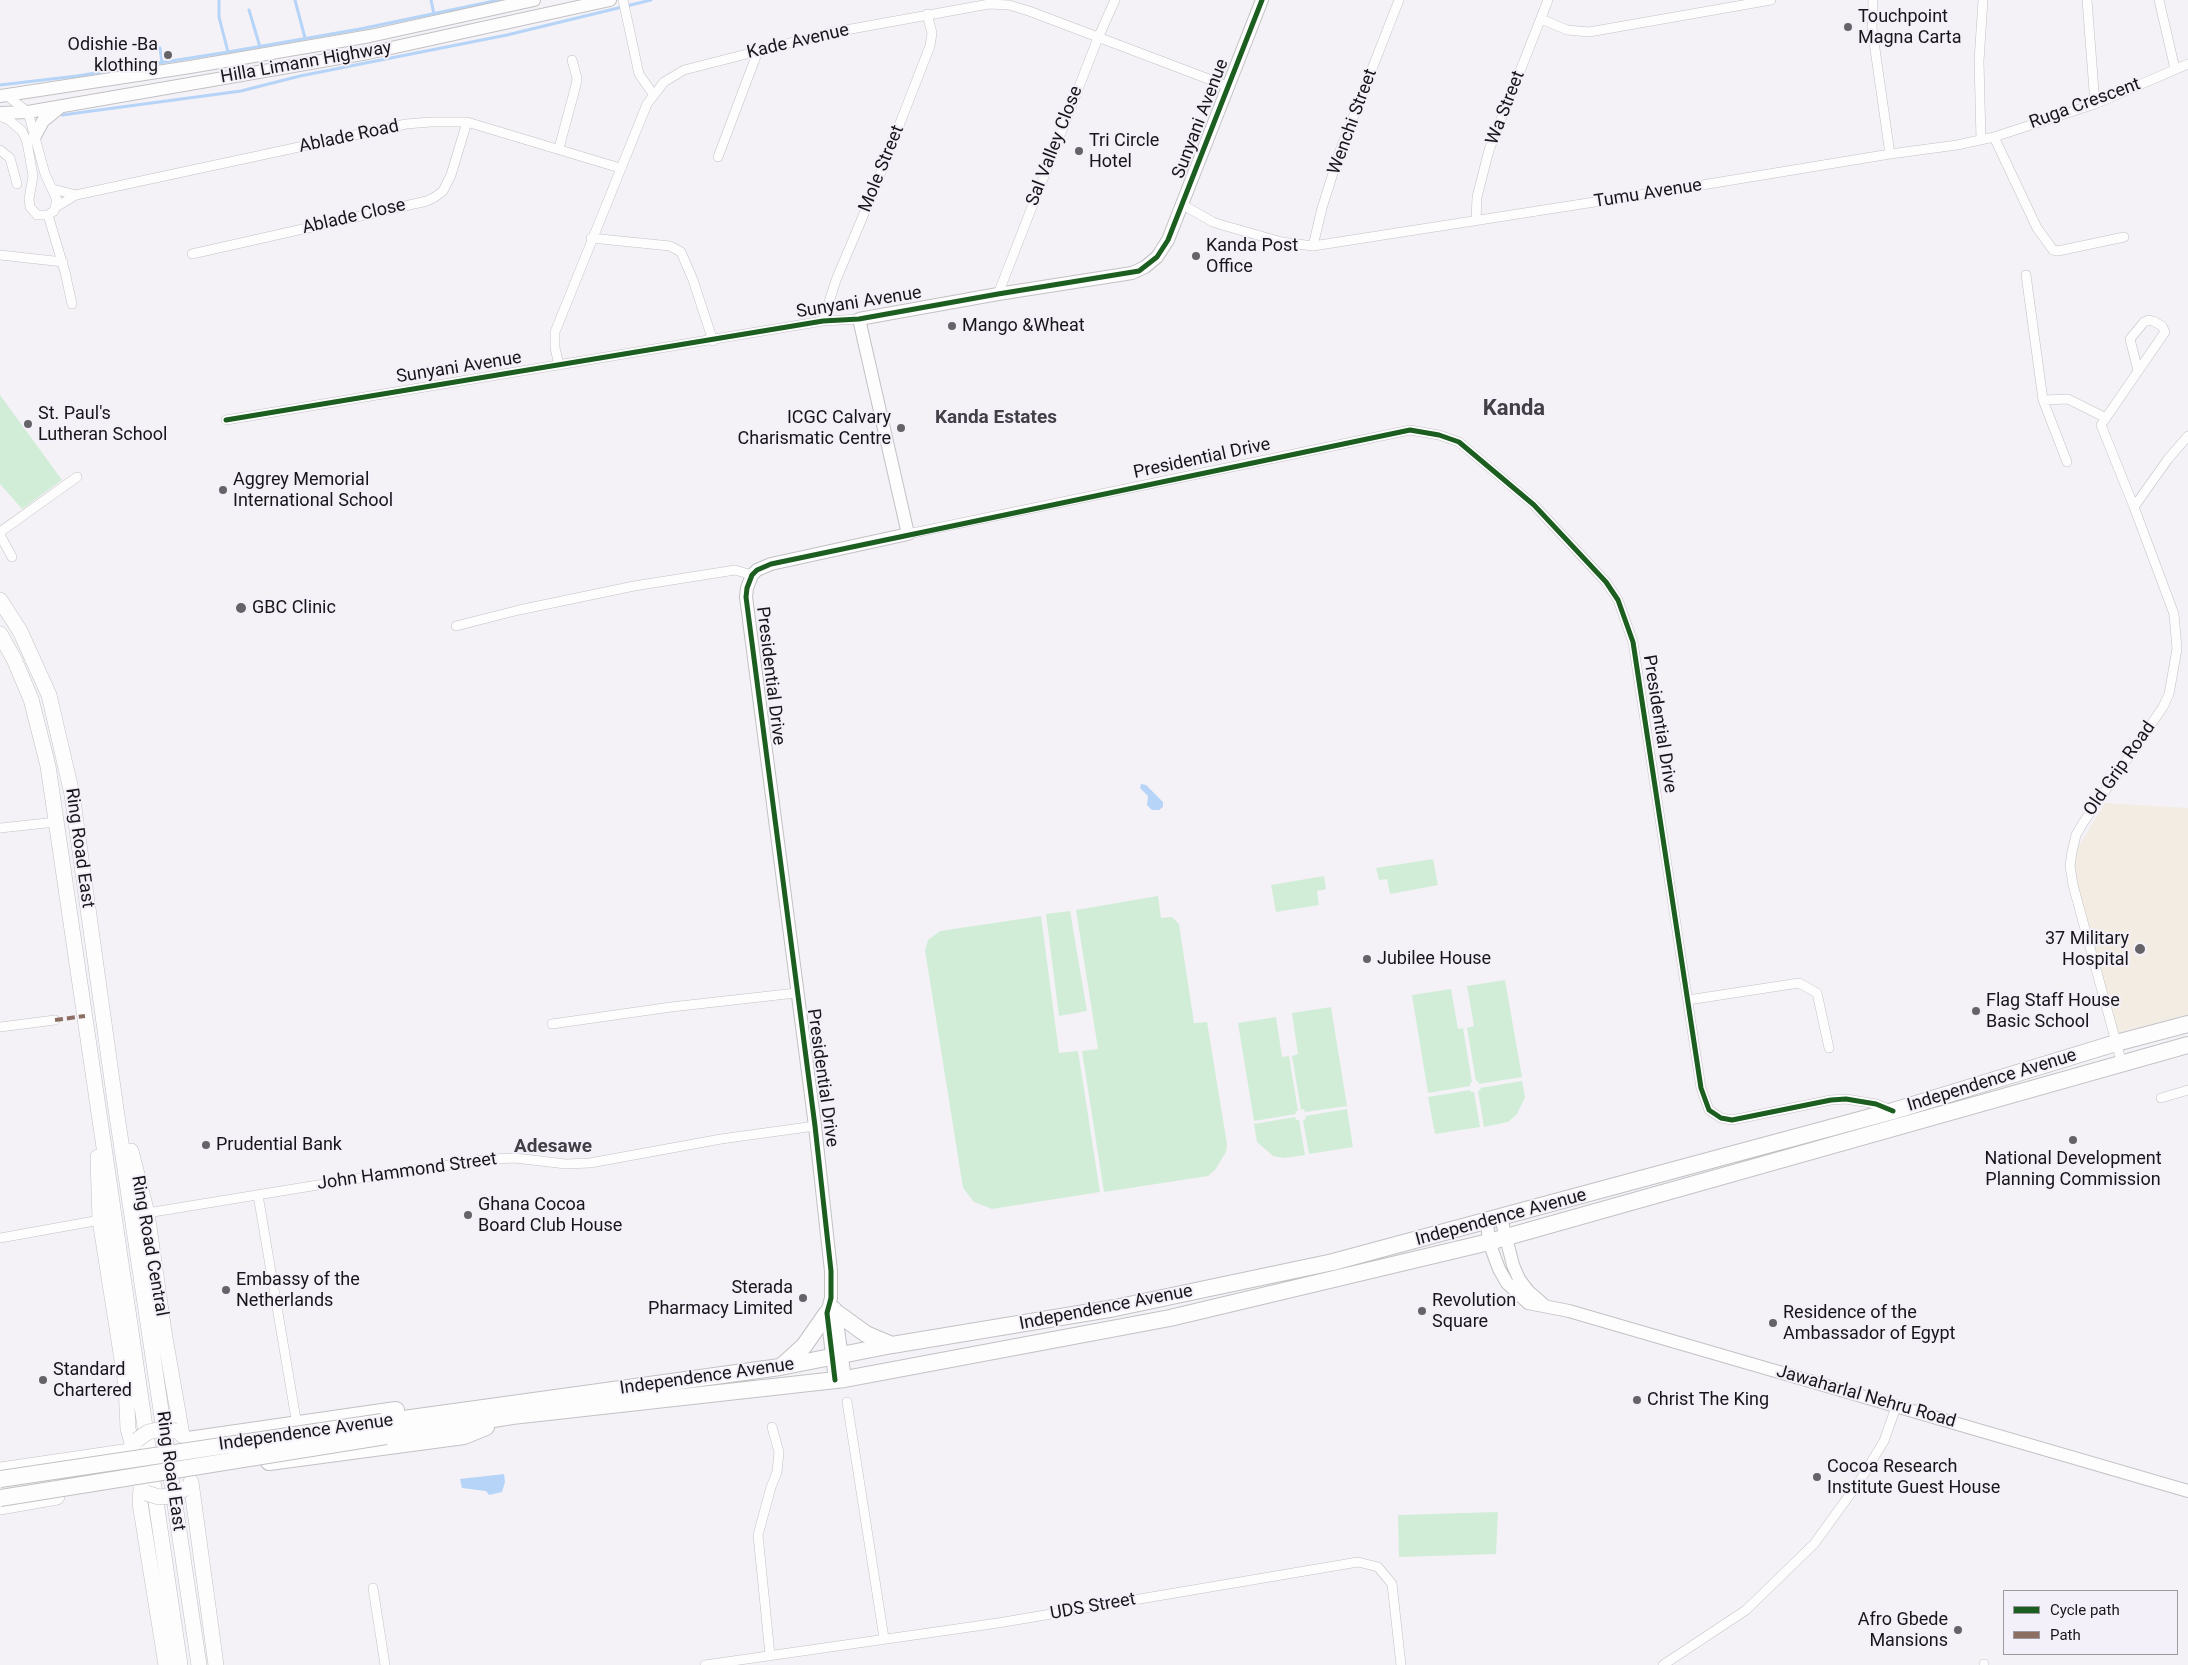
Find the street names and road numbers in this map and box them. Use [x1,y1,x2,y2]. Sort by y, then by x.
street label: Kade Avenue [745,20,851,64]
street label: Hilla Limann Highway [219,37,393,89]
street label: Sunyani Avenue [1168,56,1234,182]
street label: Wenchi Street [1324,66,1382,178]
street label: Wa Street [1482,68,1530,148]
street label: Ruga Crescent [2026,74,2144,134]
street label: Sal Valley Close [1022,83,1088,209]
street label: Ablade Road [297,116,401,158]
street label: Mole Street [855,122,909,216]
street label: Tumu Avenue [1593,175,1703,213]
street label: Ablade Close [300,195,408,239]
street label: Sunyani Avenue [795,282,923,324]
street label: Sunyani Avenue [395,347,523,389]
street label: Presidential Drive [1132,434,1272,484]
street label: Presidential Drive [751,605,789,747]
street label: Presidential Drive [1637,653,1681,795]
street label: Old Grip Road [2080,718,2160,820]
street label: Ring Road East [60,787,98,909]
street label: Presidential Drive [802,1007,842,1149]
street label: Independence Avenue [1905,1045,2079,1117]
street label: John Hammond Street [316,1149,498,1195]
street label: Ring Road Central [126,1174,172,1318]
street label: Independence Avenue [1413,1185,1589,1251]
street label: Independence Avenue [1018,1281,1194,1335]
street label: Independence Avenue [618,1354,796,1400]
street label: Jawaharlal Nehru Road [1774,1361,1958,1433]
street label: Ring Road East [151,1410,189,1532]
street label: Independence Avenue [217,1410,395,1456]
street label: UDS Street [1049,1589,1137,1625]

